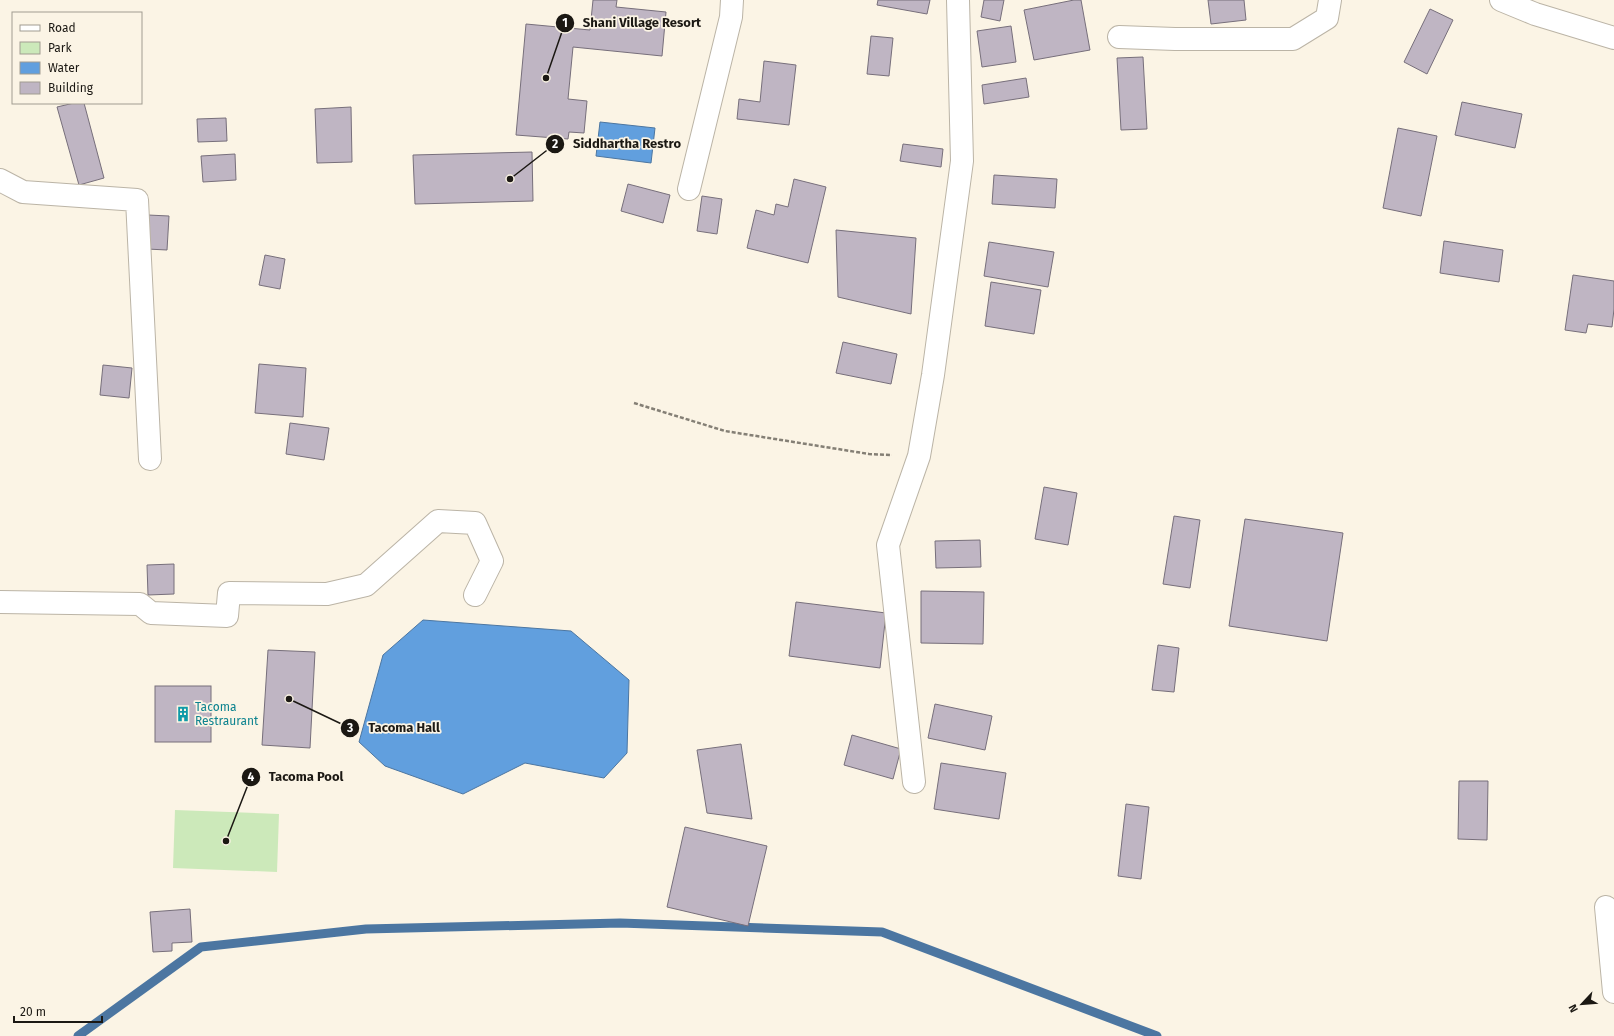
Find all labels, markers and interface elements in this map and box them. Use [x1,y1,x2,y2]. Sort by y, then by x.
callout: Shani Village Resort [555,10,709,35]
legend [12,12,142,104]
text: Shani Village Resort [583,15,702,30]
text: 1 [562,16,568,30]
text: Road [48,21,76,35]
text: Park [48,41,72,55]
text: Water [48,61,80,75]
text: Building [48,81,94,95]
callout: Siddhartha Restro [545,131,689,156]
text: Siddhartha Restro [573,136,681,151]
text: 2 [552,137,558,151]
place label: Tacoma Restraurant [195,700,259,728]
building icon: Tacoma Restraurant [174,705,192,723]
callout: Tacoma Hall [340,715,448,740]
text: Tacoma Hall [368,720,440,735]
text: 3 [346,721,353,735]
callout: Tacoma Pool [241,764,352,789]
text: Tacoma Pool [269,769,343,784]
text: 4 [248,770,255,784]
north arrow [1562,984,1602,1024]
scale bar [14,998,102,1024]
text: N [1566,1002,1581,1014]
text: 20 m [20,1005,46,1019]

